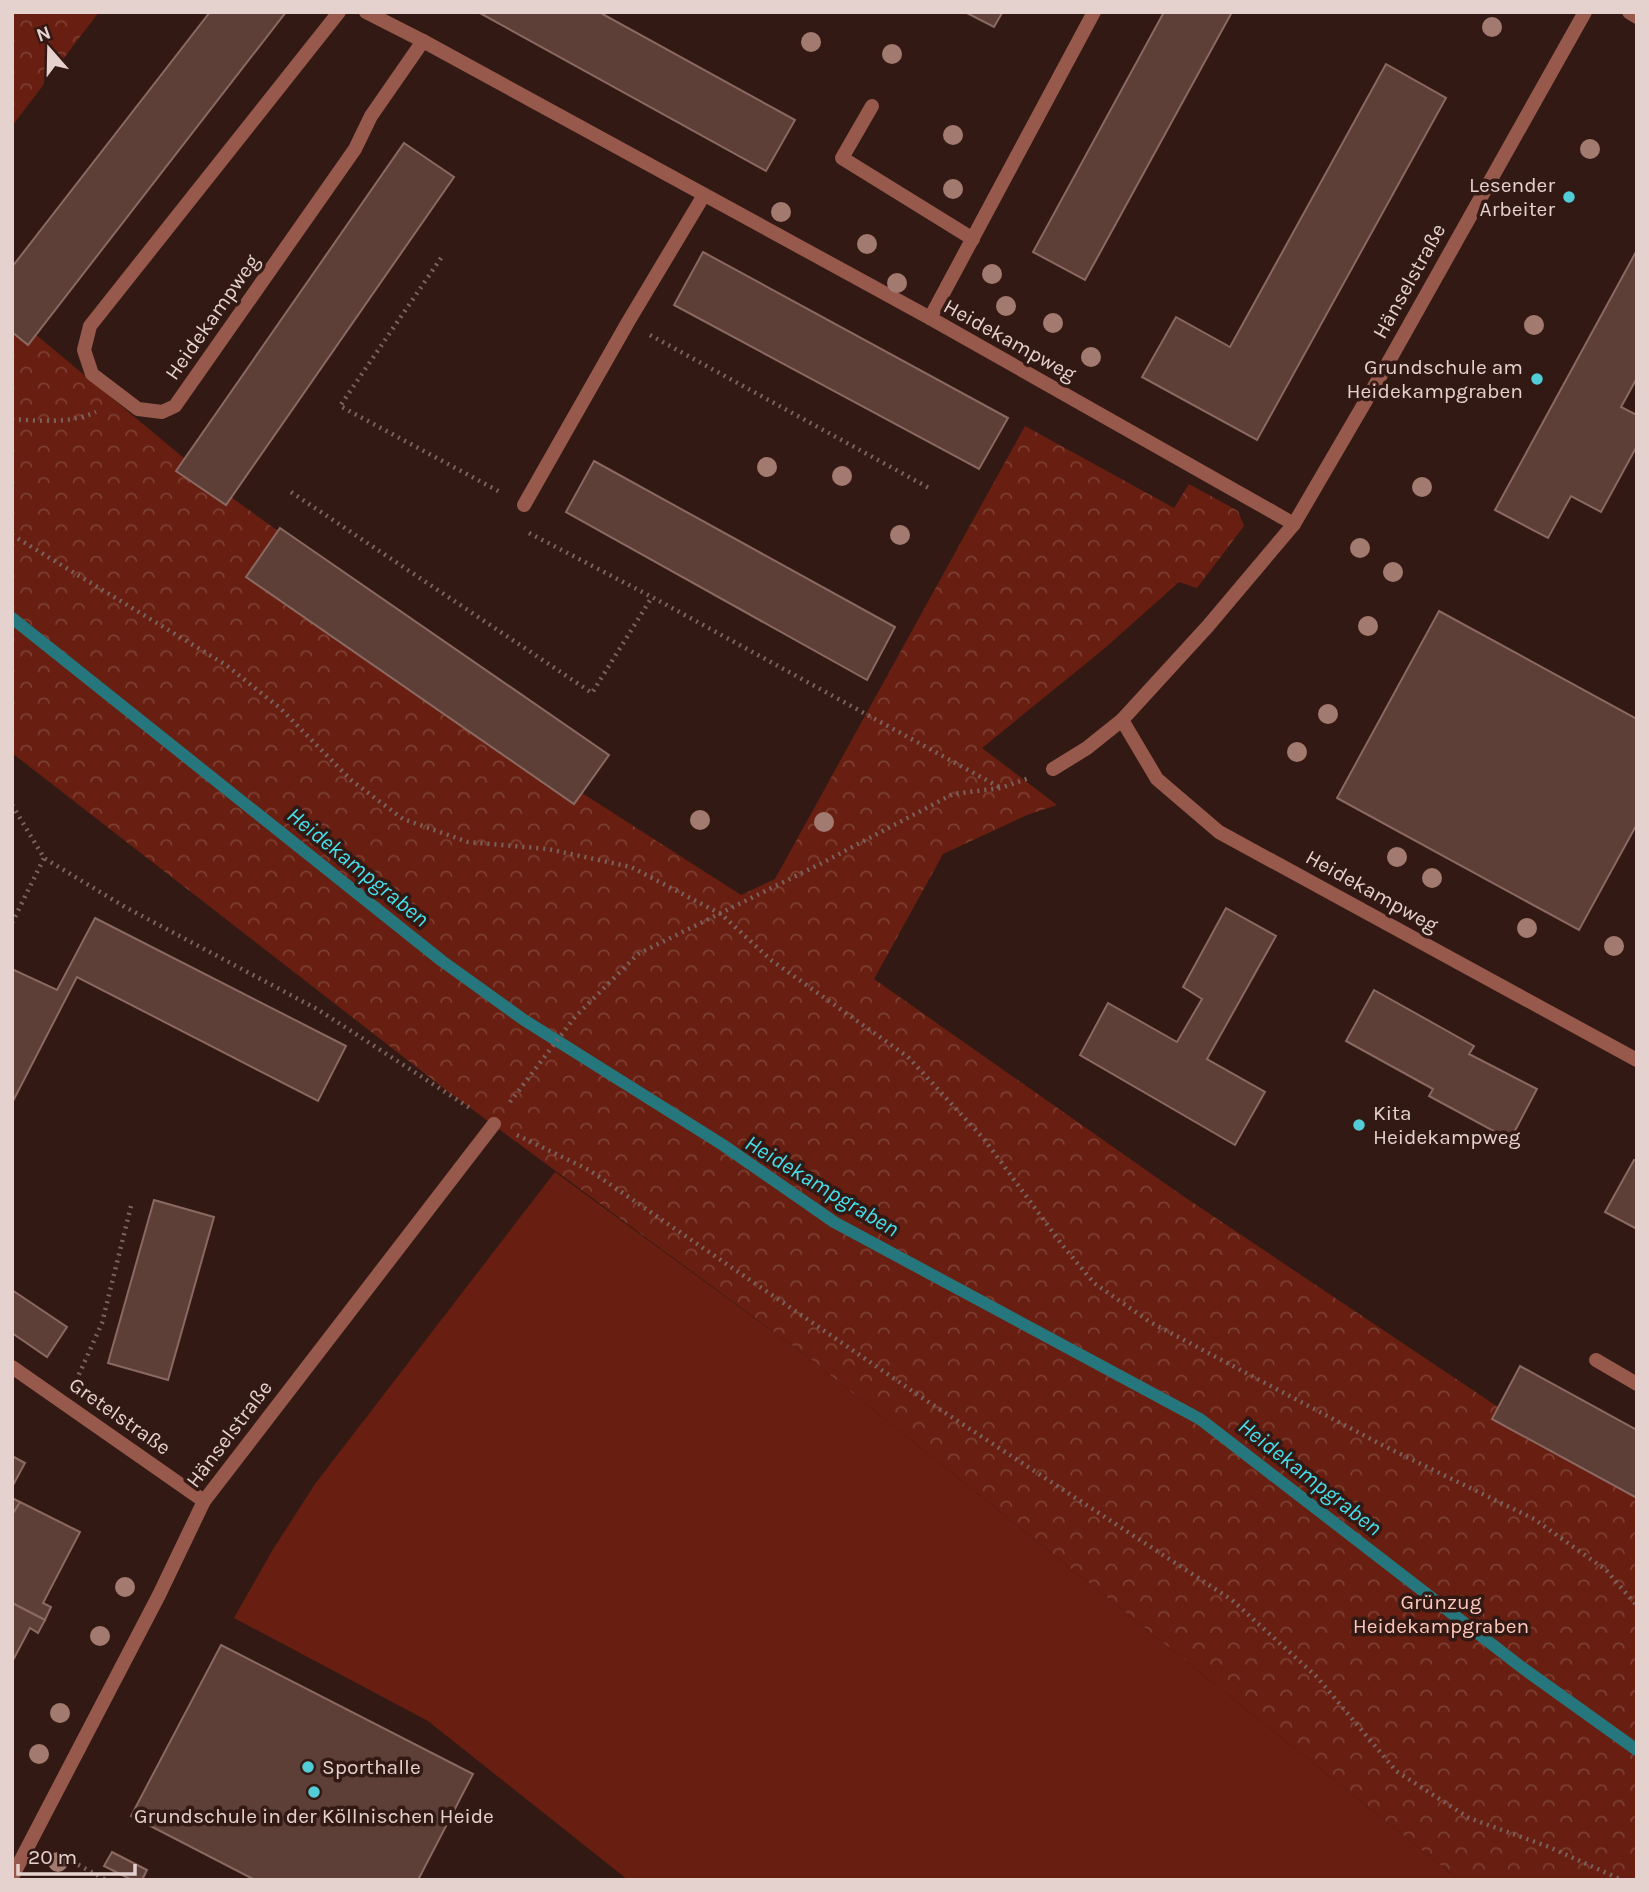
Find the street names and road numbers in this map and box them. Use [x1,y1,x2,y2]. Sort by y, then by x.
street label: Hänselstraße [1368,219,1450,343]
street label: Heidekampweg [160,250,264,384]
street label: Heidekampweg [940,294,1080,386]
street label: Heidekampweg [1302,845,1442,937]
street label: Gretelstraße [65,1372,175,1460]
street label: Hänselstraße [181,1376,277,1492]

